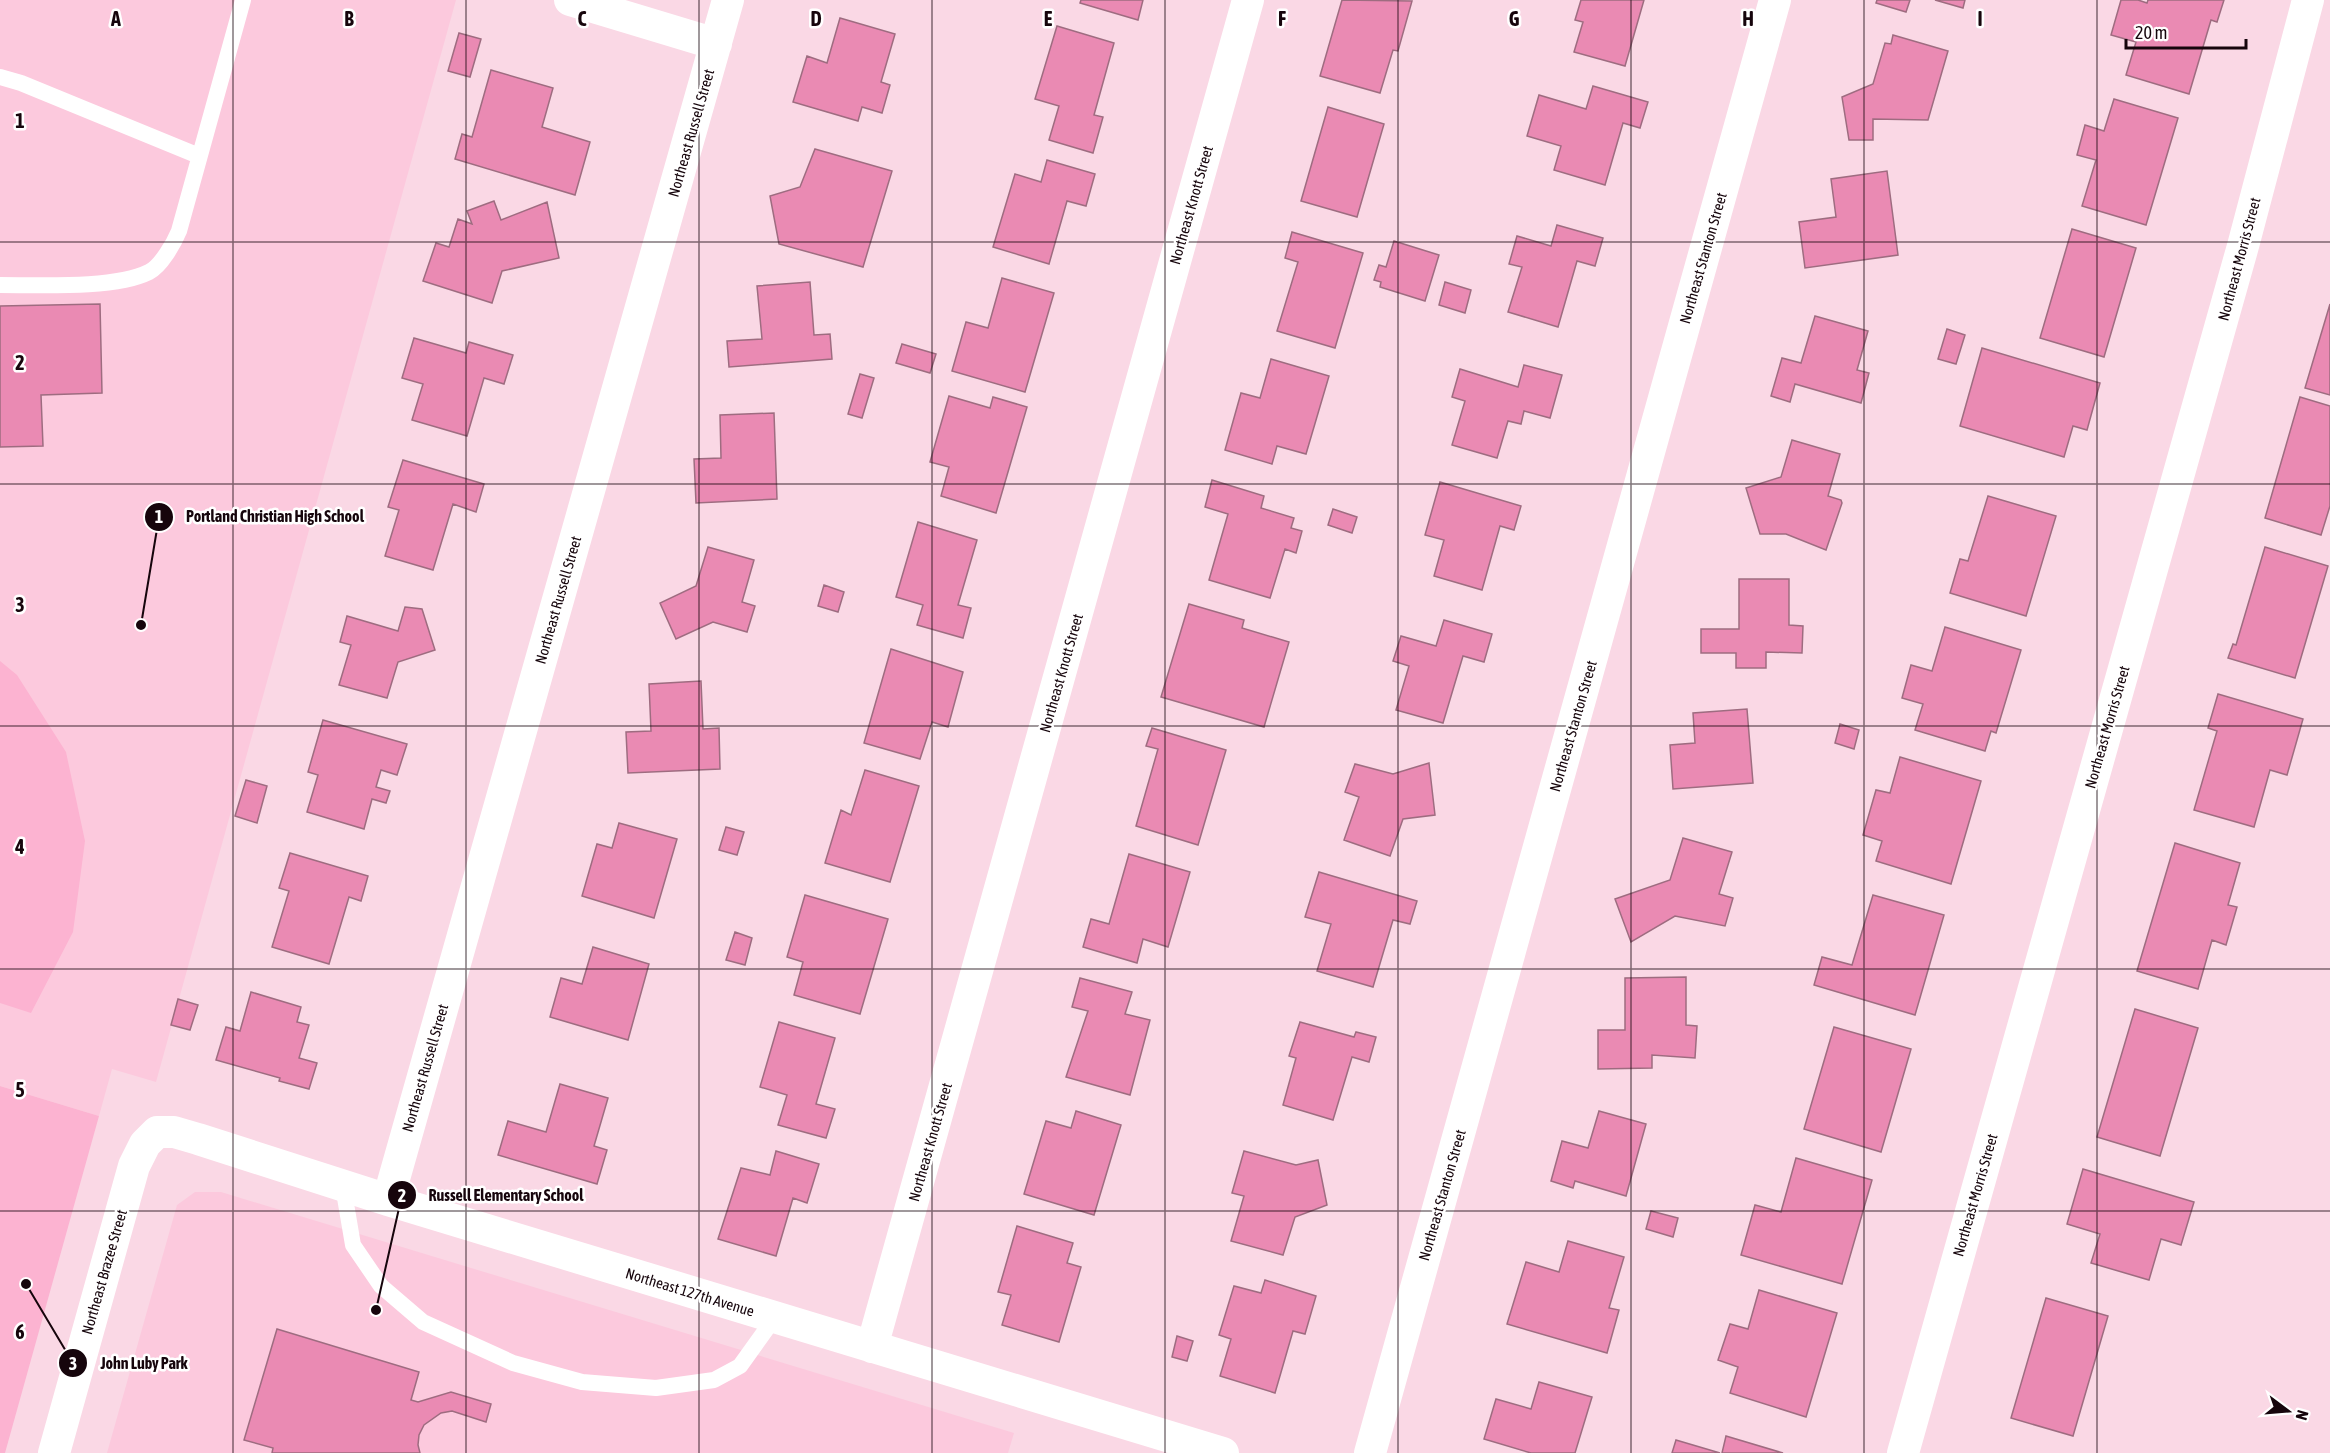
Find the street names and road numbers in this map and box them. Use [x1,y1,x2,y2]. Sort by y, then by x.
street label: Northeast Russell Street [665,67,717,199]
street label: Northeast Knott Street [1166,144,1216,266]
street label: Northeast Stanton Street [1676,191,1730,325]
street label: Northeast Morris Street [2214,196,2264,322]
street label: Northeast Russell Street [532,534,584,666]
street label: Northeast Knott Street [1036,612,1086,734]
street label: Northeast Stanton Street [1546,659,1600,793]
street label: Northeast Morris Street [2081,664,2133,790]
street label: Northeast Russell Street [399,1002,451,1134]
street label: Northeast Knott Street [905,1081,955,1203]
street label: Northeast Stanton Street [1415,1128,1469,1262]
street label: Northeast Morris Street [1949,1132,2001,1258]
street label: Northeast Brazee Street [78,1208,130,1336]
street label: Northeast 127th Avenue [624,1264,757,1320]

